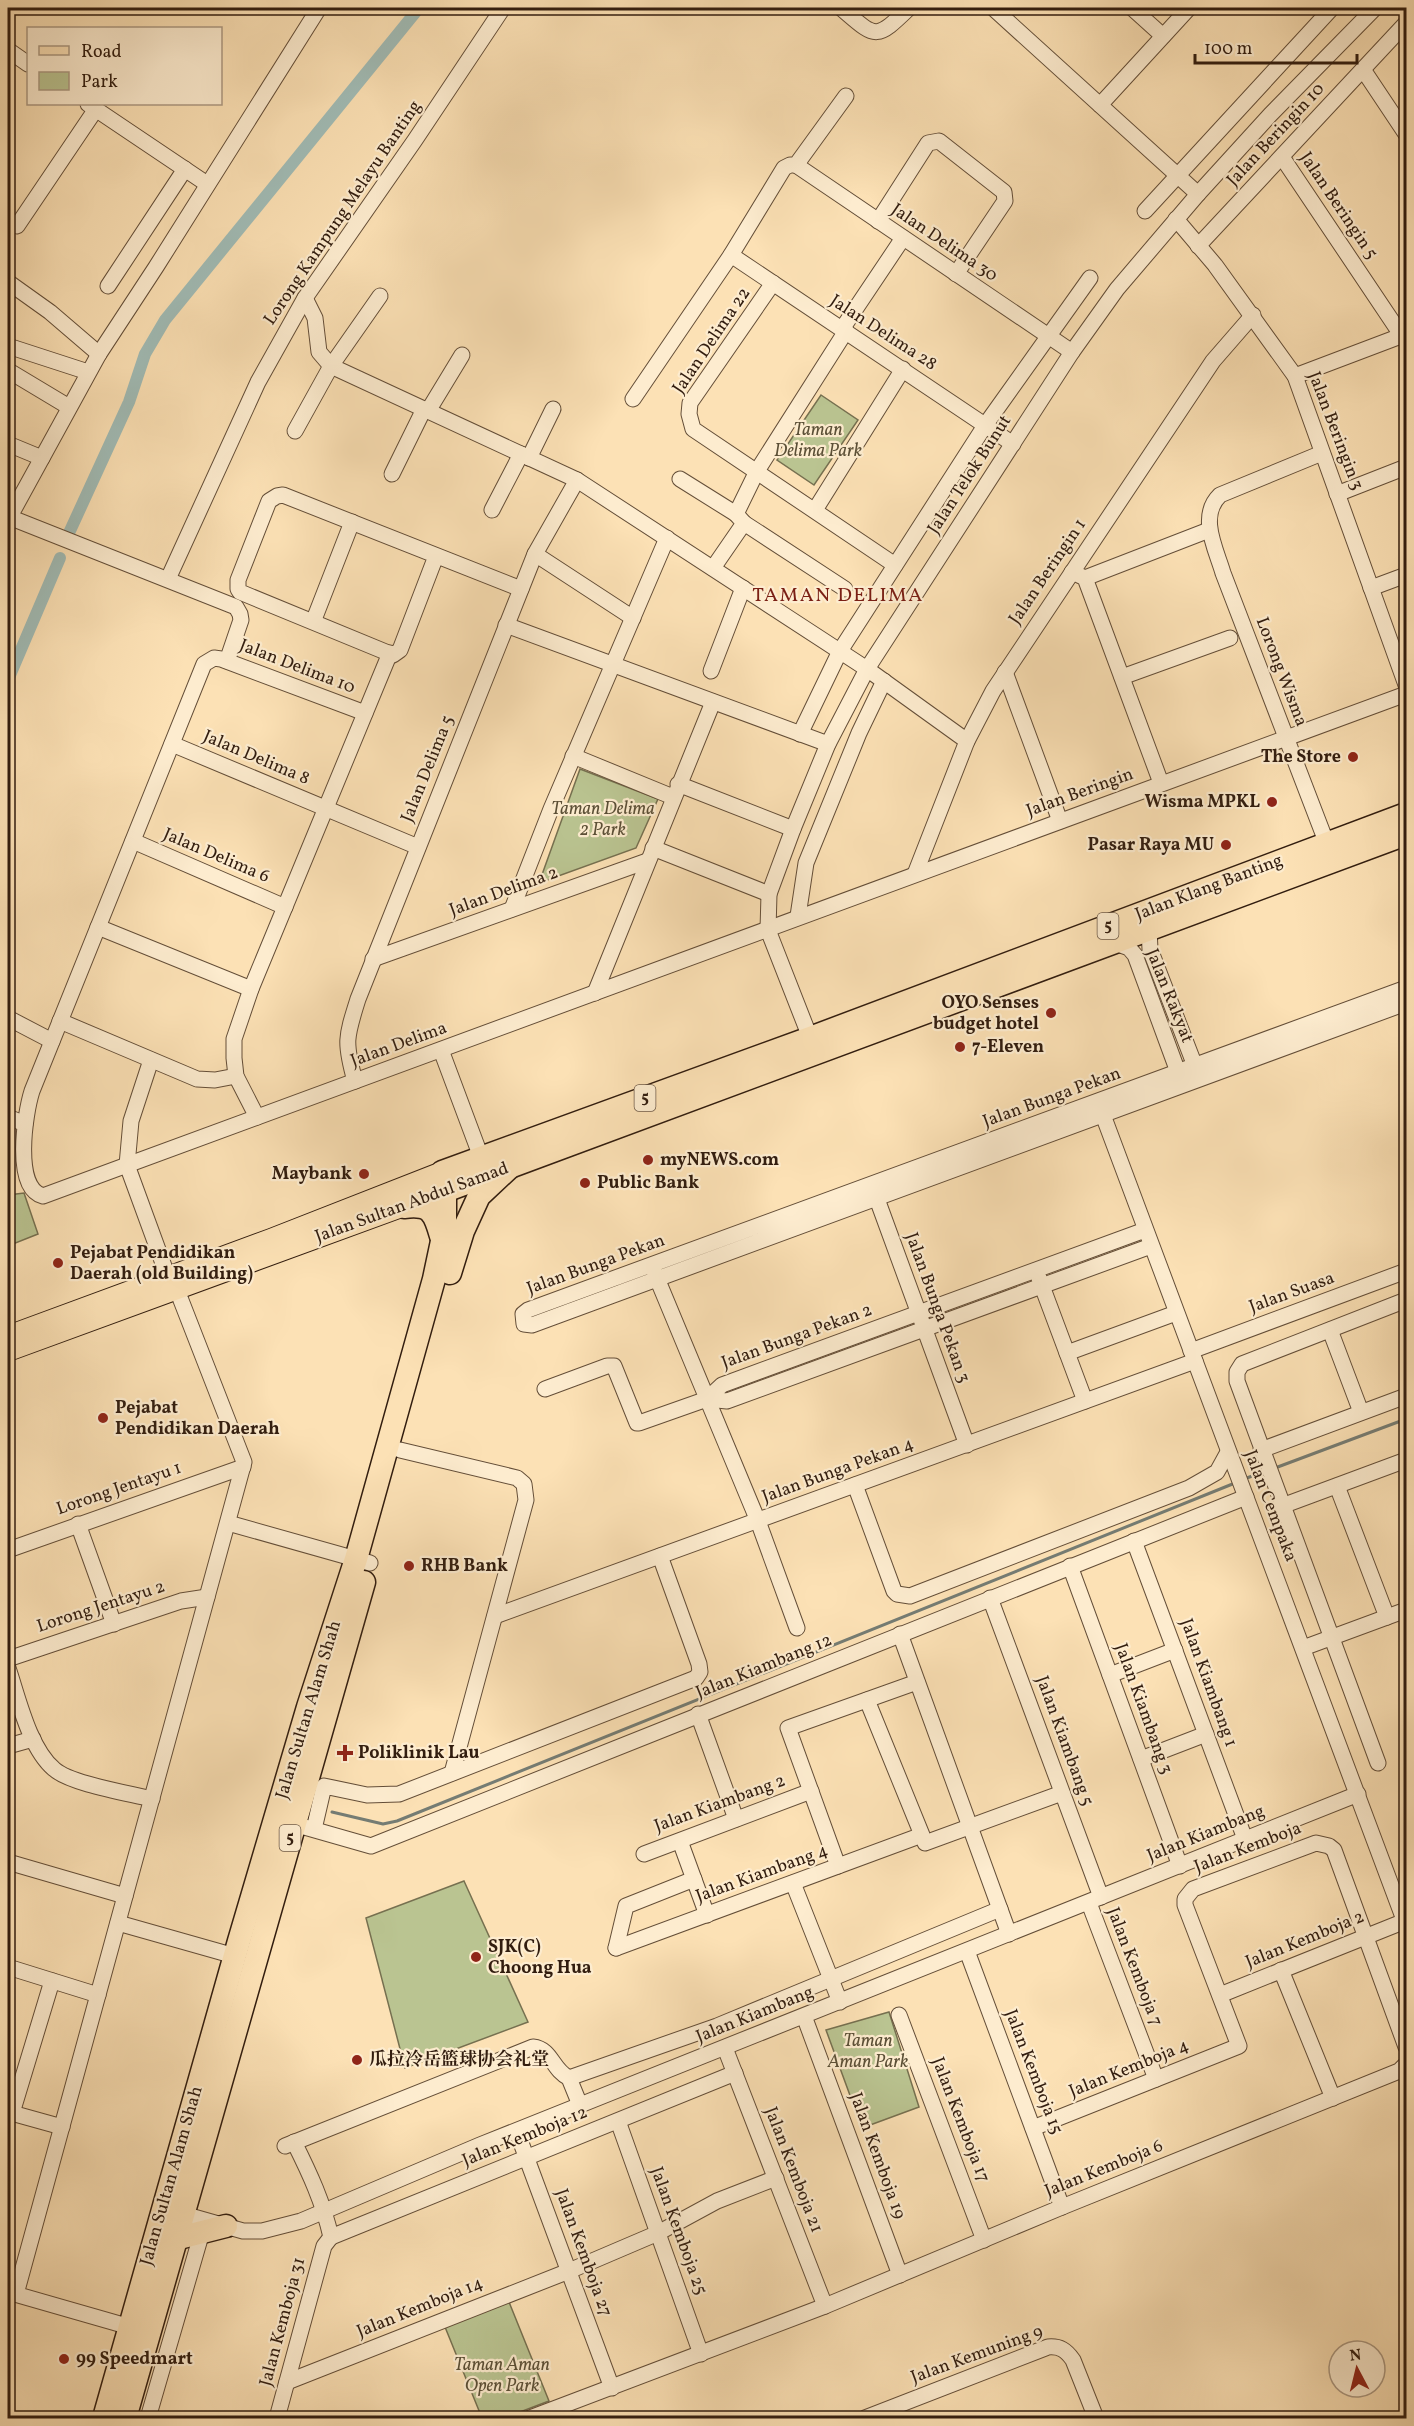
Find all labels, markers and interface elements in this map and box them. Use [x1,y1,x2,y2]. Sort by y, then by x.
legend [27,27,222,105]
scale bar [1195,27,1357,65]
text: 100 m [1204,37,1253,62]
text: Road [81,40,122,65]
text: Park [81,70,118,95]
street label: Jalan Beringin 10 [1221,77,1331,192]
street label: Lorong Kampung Melayu Banting [258,96,428,330]
street label: Jalan Beringin 5 [1293,147,1383,265]
street label: Jalan Delima 30 [886,198,1003,288]
street label: Jalan Delima 22 [667,283,757,399]
street label: Jalan Delima 28 [824,289,942,377]
street label: Jalan Beringin 3 [1301,368,1369,494]
street label: Jalan Telok Bunut [922,410,1018,540]
park label: Taman Delima Park [774,418,862,464]
street label: Jalan Beringin 1 [1003,514,1093,630]
district label: TAMAN DELIMA [752,582,924,610]
street label: Lorong Wisma [1249,614,1313,730]
street label: Jalan Delima 10 [235,633,359,701]
street label: Jalan Delima 5 [395,712,461,826]
street label: Jalan Delima 8 [199,724,313,792]
place label: The Store [1261,745,1341,770]
marker: The Store [1346,750,1360,764]
street label: Jalan Beringin [1023,762,1137,824]
place label: Wisma MPKL [1145,790,1260,815]
marker: Wisma MPKL [1265,795,1279,809]
park label: Taman Delima 2 Park [551,797,655,843]
street label: Jalan Delima 6 [159,822,273,890]
place label: Pasar Raya MU [1087,833,1214,858]
marker: Pasar Raya MU [1219,838,1233,852]
street label: Jalan Klang Banting [1132,848,1286,928]
street label: Jalan Delima 2 [446,861,562,923]
road number: 5 [1098,913,1118,939]
street label: Jalan Rakyat [1139,945,1199,1047]
place label: OYO Senses budget hotel [933,991,1039,1037]
marker: OYO Senses budget hotel [1044,1006,1058,1020]
street label: Jalan Delima [347,1016,451,1074]
place label: 7-Eleven [972,1035,1044,1060]
marker: 7-Eleven [953,1040,967,1054]
street label: Jalan Bunga Pekan [979,1061,1125,1135]
road number: 5 [634,1085,656,1111]
place label: myNEWS.com [660,1148,779,1173]
marker: myNEWS.com [641,1153,655,1167]
street label: Jalan Sultan Abdul Samad [312,1156,512,1250]
place label: Maybank [272,1162,352,1187]
marker: Maybank [357,1167,371,1181]
place label: Public Bank [597,1171,699,1196]
marker: Public Bank [578,1176,592,1190]
street label: Jalan Bunga Pekan [523,1228,669,1302]
street label: Jalan Bunga Pekan 3 [898,1229,976,1387]
place label: Pejabat Pendidikan Daerah (old Building) [70,1241,253,1287]
marker: Pejabat Pendidikan Daerah (old Building) [51,1256,65,1270]
street label: Jalan Suasa [1246,1266,1338,1320]
street label: Jalan Bunga Pekan 2 [718,1298,876,1376]
place label: Pejabat Pendidikan Daerah [115,1396,280,1442]
marker: Pejabat Pendidikan Daerah [96,1411,110,1425]
street label: Jalan Bunga Pekan 4 [759,1432,917,1510]
street label: Jalan Cempaka [1237,1447,1303,1566]
street label: Lorong Jentayu 1 [53,1456,185,1522]
place label: RHB Bank [421,1554,508,1579]
marker: RHB Bank [402,1559,416,1573]
street label: Lorong Jentayu 2 [34,1574,168,1640]
street label: Jalan Kiambang 1 [1173,1615,1243,1751]
street label: Jalan Sultan Alam Shah [270,1617,348,1802]
street label: Jalan Kiambang 12 [692,1628,836,1706]
street label: Jalan Kiambang 3 [1108,1640,1178,1778]
street label: Jalan Kiambang 5 [1029,1672,1099,1810]
place label: Poliklinik Lau [358,1741,480,1766]
marker: Poliklinik Lau [336,1744,354,1762]
street label: Jalan Kiambang 2 [651,1769,789,1839]
street label: Jalan Kiambang [1143,1799,1269,1869]
street label: Jalan Kemboja [1191,1816,1305,1880]
road number: 5 [280,1825,300,1851]
street label: Jalan Kiambang 4 [692,1838,832,1910]
street label: Jalan Kemboja 7 [1100,1904,1168,2030]
street label: Jalan Kemboja 2 [1242,1905,1368,1975]
place label: SJK(C) Choong Hua [488,1935,592,1981]
marker: SJK(C) Choong Hua [469,1950,483,1964]
street label: Jalan Kiambang [692,1980,818,2050]
street label: Jalan Kemboja 15 [998,2006,1068,2138]
park label: Taman Aman Park [827,2029,908,2075]
street label: Jalan Kemboja 4 [1065,2034,1193,2104]
place label: 瓜拉冷岳篮球协会礼堂 [369,2048,549,2073]
marker: 瓜拉冷岳篮球协会礼堂 [350,2053,364,2067]
street label: Jalan Kemboja 17 [925,2054,995,2186]
street label: Jalan Sultan Alam Shah [134,2083,210,2269]
street label: Jalan Kemboja 19 [843,2089,911,2223]
street label: Jalan Kemboja 12 [459,2100,591,2174]
street label: Jalan Kemboja 21 [757,2103,829,2237]
street label: Jalan Kemboja 6 [1041,2134,1167,2204]
street label: Jalan Kemboja 25 [643,2163,713,2299]
street label: Jalan Kemboja 27 [548,2186,618,2320]
street label: Jalan Kemboja 31 [254,2255,312,2389]
street label: Jalan Kemboja 14 [353,2271,487,2345]
street label: Jalan Kemuning 9 [908,2320,1046,2390]
north arrow [1327,2339,1387,2399]
text: N [1348,2344,1363,2368]
place label: 99 Speedmart [76,2347,193,2372]
marker: 99 Speedmart [57,2352,71,2366]
park label: Taman Aman Open Park [454,2353,550,2399]

